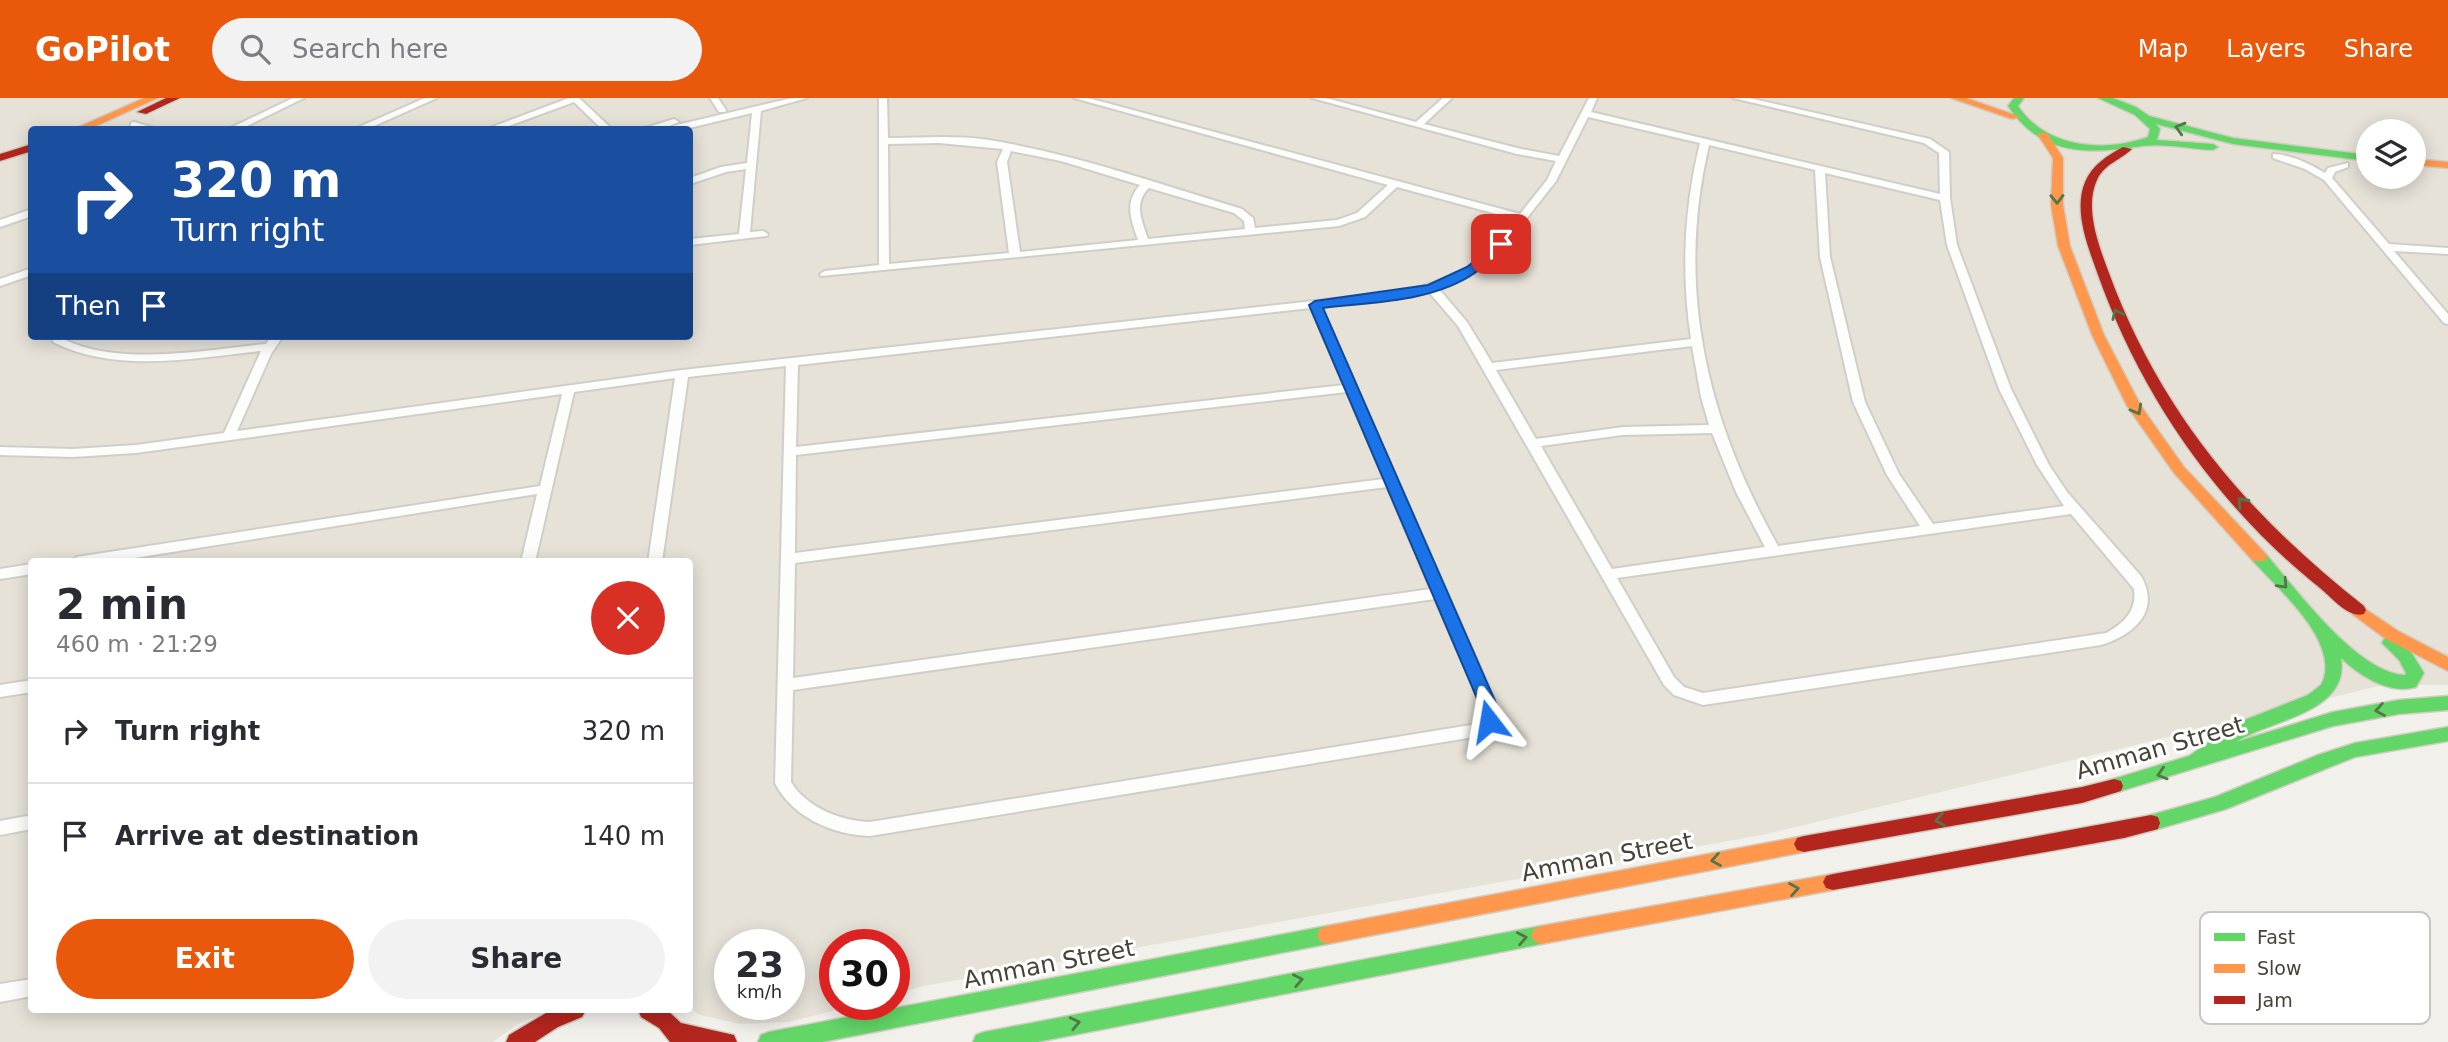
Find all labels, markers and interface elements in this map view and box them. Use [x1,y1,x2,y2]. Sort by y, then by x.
search box [212,18,702,81]
text: GoPilot [35,30,170,69]
icon: search [236,30,274,68]
text: Search here [292,34,448,64]
text: Map [2138,35,2188,63]
text: Layers [2226,35,2306,63]
text: Share [2344,35,2413,63]
map controls [2356,119,2426,189]
button: layers [2356,119,2426,189]
one-way arrow [2174,122,2186,137]
text: 320 m [171,152,341,209]
icon: right [56,154,147,245]
one-way arrow [2050,194,2065,205]
text: Turn right [171,211,324,249]
pin [1471,214,1531,274]
icon: arrive [1482,225,1520,263]
icon: arrive [135,287,173,325]
text: Then [56,291,121,321]
one-way arrow [2111,309,2125,321]
one-way arrow [2129,403,2142,415]
one-way arrow [2238,497,2250,510]
one-way arrow [2275,576,2287,589]
text: 2 min [56,580,188,629]
button: close [591,581,665,655]
text: 460 m · 21:29 [56,631,218,657]
position arrow [1452,684,1526,758]
one-way arrow [2374,702,2386,717]
street label: Amman Street [2073,711,2247,785]
icon: right [56,712,94,750]
text: Turn right [115,716,260,746]
text: 320 m [582,716,665,746]
one-way arrow [2156,765,2168,780]
one-way arrow [1934,812,1946,827]
icon: arrive [56,817,94,855]
text: Arrive at destination [115,821,419,851]
text: 140 m [582,821,665,851]
street label: Amman Street [1519,827,1695,887]
one-way arrow [1710,852,1722,867]
one-way arrow [1788,882,1800,897]
legend [2200,912,2430,1024]
button: Exit [56,919,354,999]
button: Share [368,919,665,999]
text: Fast [2257,926,2295,948]
speed limit sign: 30 [819,929,910,1020]
one-way arrow [1516,931,1528,946]
street label: Amman Street [961,934,1137,994]
text: 23 [735,945,784,985]
text: Slow [2257,957,2302,979]
one-way arrow [1292,974,1304,989]
text: km/h [737,981,782,1002]
text: Jam [2256,989,2293,1011]
one-way arrow [1069,1017,1081,1032]

